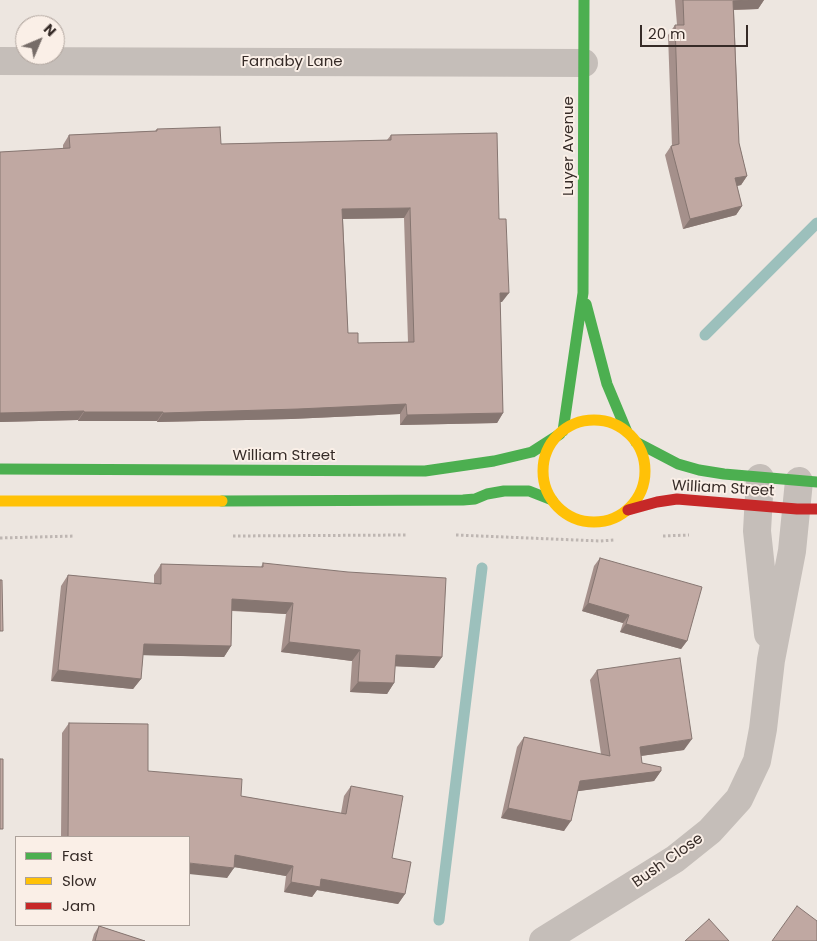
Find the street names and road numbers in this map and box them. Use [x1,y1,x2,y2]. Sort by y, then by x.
street label: Farnaby Lane [241,53,343,71]
street label: Luyer Avenue [560,96,578,196]
street label: William Street [233,447,335,465]
street label: William Street [671,477,775,501]
street label: Bush Close [629,830,707,892]

